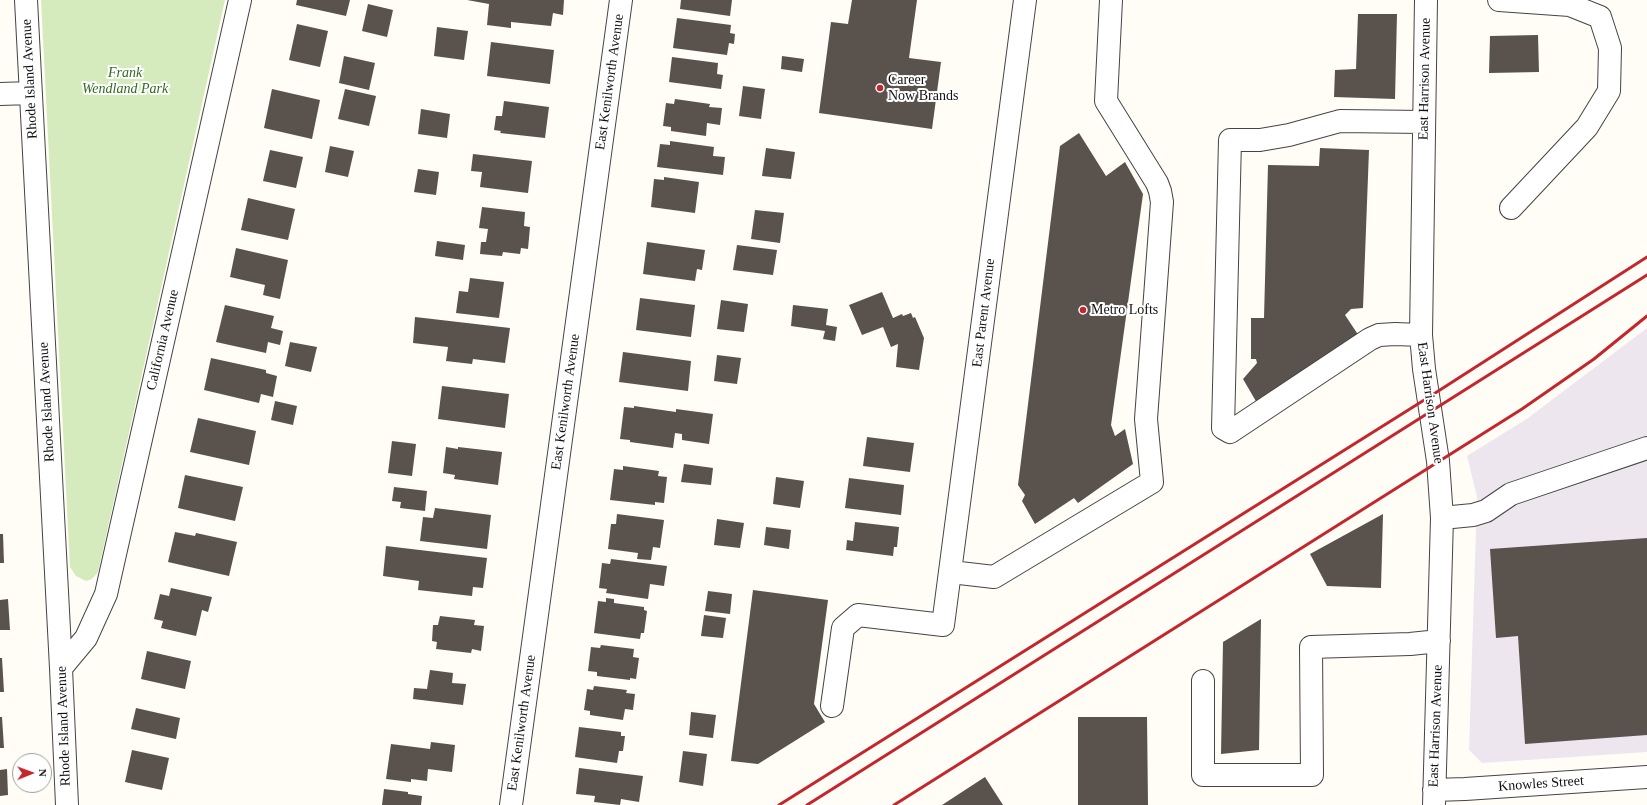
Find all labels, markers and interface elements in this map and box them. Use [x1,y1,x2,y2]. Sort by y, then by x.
street label: East Kenilworth Avenue [592,13,628,151]
street label: East Harrison Avenue [1416,18,1434,140]
street label: Rhode Island Avenue [18,19,42,139]
park label: Frank Wendland Park [82,65,168,98]
place label: Career Now Brands [888,72,958,104]
marker: Career Now Brands [875,83,885,93]
street label: East Parent Avenue [969,258,999,368]
street label: California Avenue [143,288,183,392]
place label: Metro Lofts [1091,302,1158,318]
marker: Metro Lofts [1078,305,1088,315]
street label: East Kenilworth Avenue [548,333,584,471]
street label: East Harrison Avenue [1413,341,1447,465]
street label: Rhode Island Avenue [35,342,59,462]
street label: East Kenilworth Avenue [504,654,540,792]
street label: East Harrison Avenue [1425,664,1447,788]
street label: Rhode Island Avenue [54,666,74,786]
north arrow [12,753,52,793]
text: N [37,769,49,777]
street label: Knowles Street [1498,773,1584,795]

